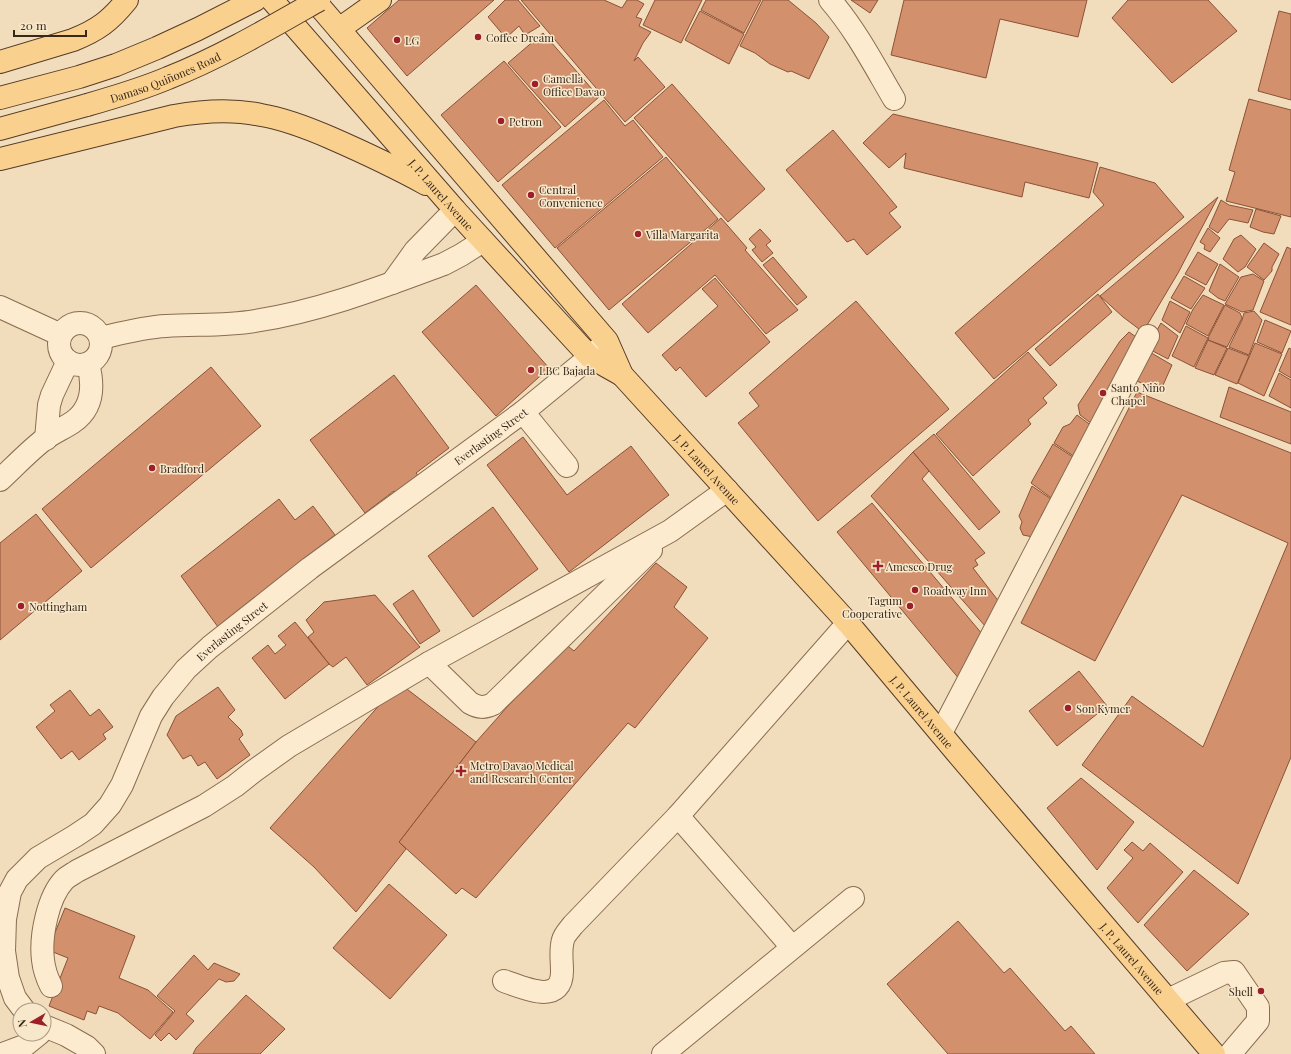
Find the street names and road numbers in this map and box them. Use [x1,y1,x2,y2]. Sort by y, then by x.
street label: Damaso Quiñones Road [108,48,223,105]
street label: J. P. Laurel Avenue [405,155,478,234]
street label: Everlasting Street [451,404,530,468]
street label: J. P. Laurel Avenue [671,430,744,508]
street label: Everlasting Street [193,597,270,664]
street label: J. P. Laurel Avenue [887,671,957,752]
street label: J. P. Laurel Avenue [1097,918,1168,998]

